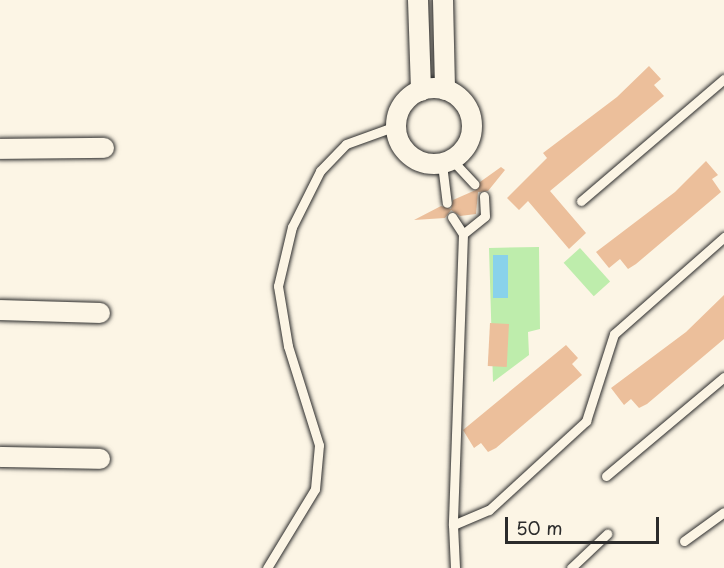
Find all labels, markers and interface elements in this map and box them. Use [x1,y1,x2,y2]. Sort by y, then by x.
scale bar [508,505,662,543]
text: 50 m [516,514,563,541]

